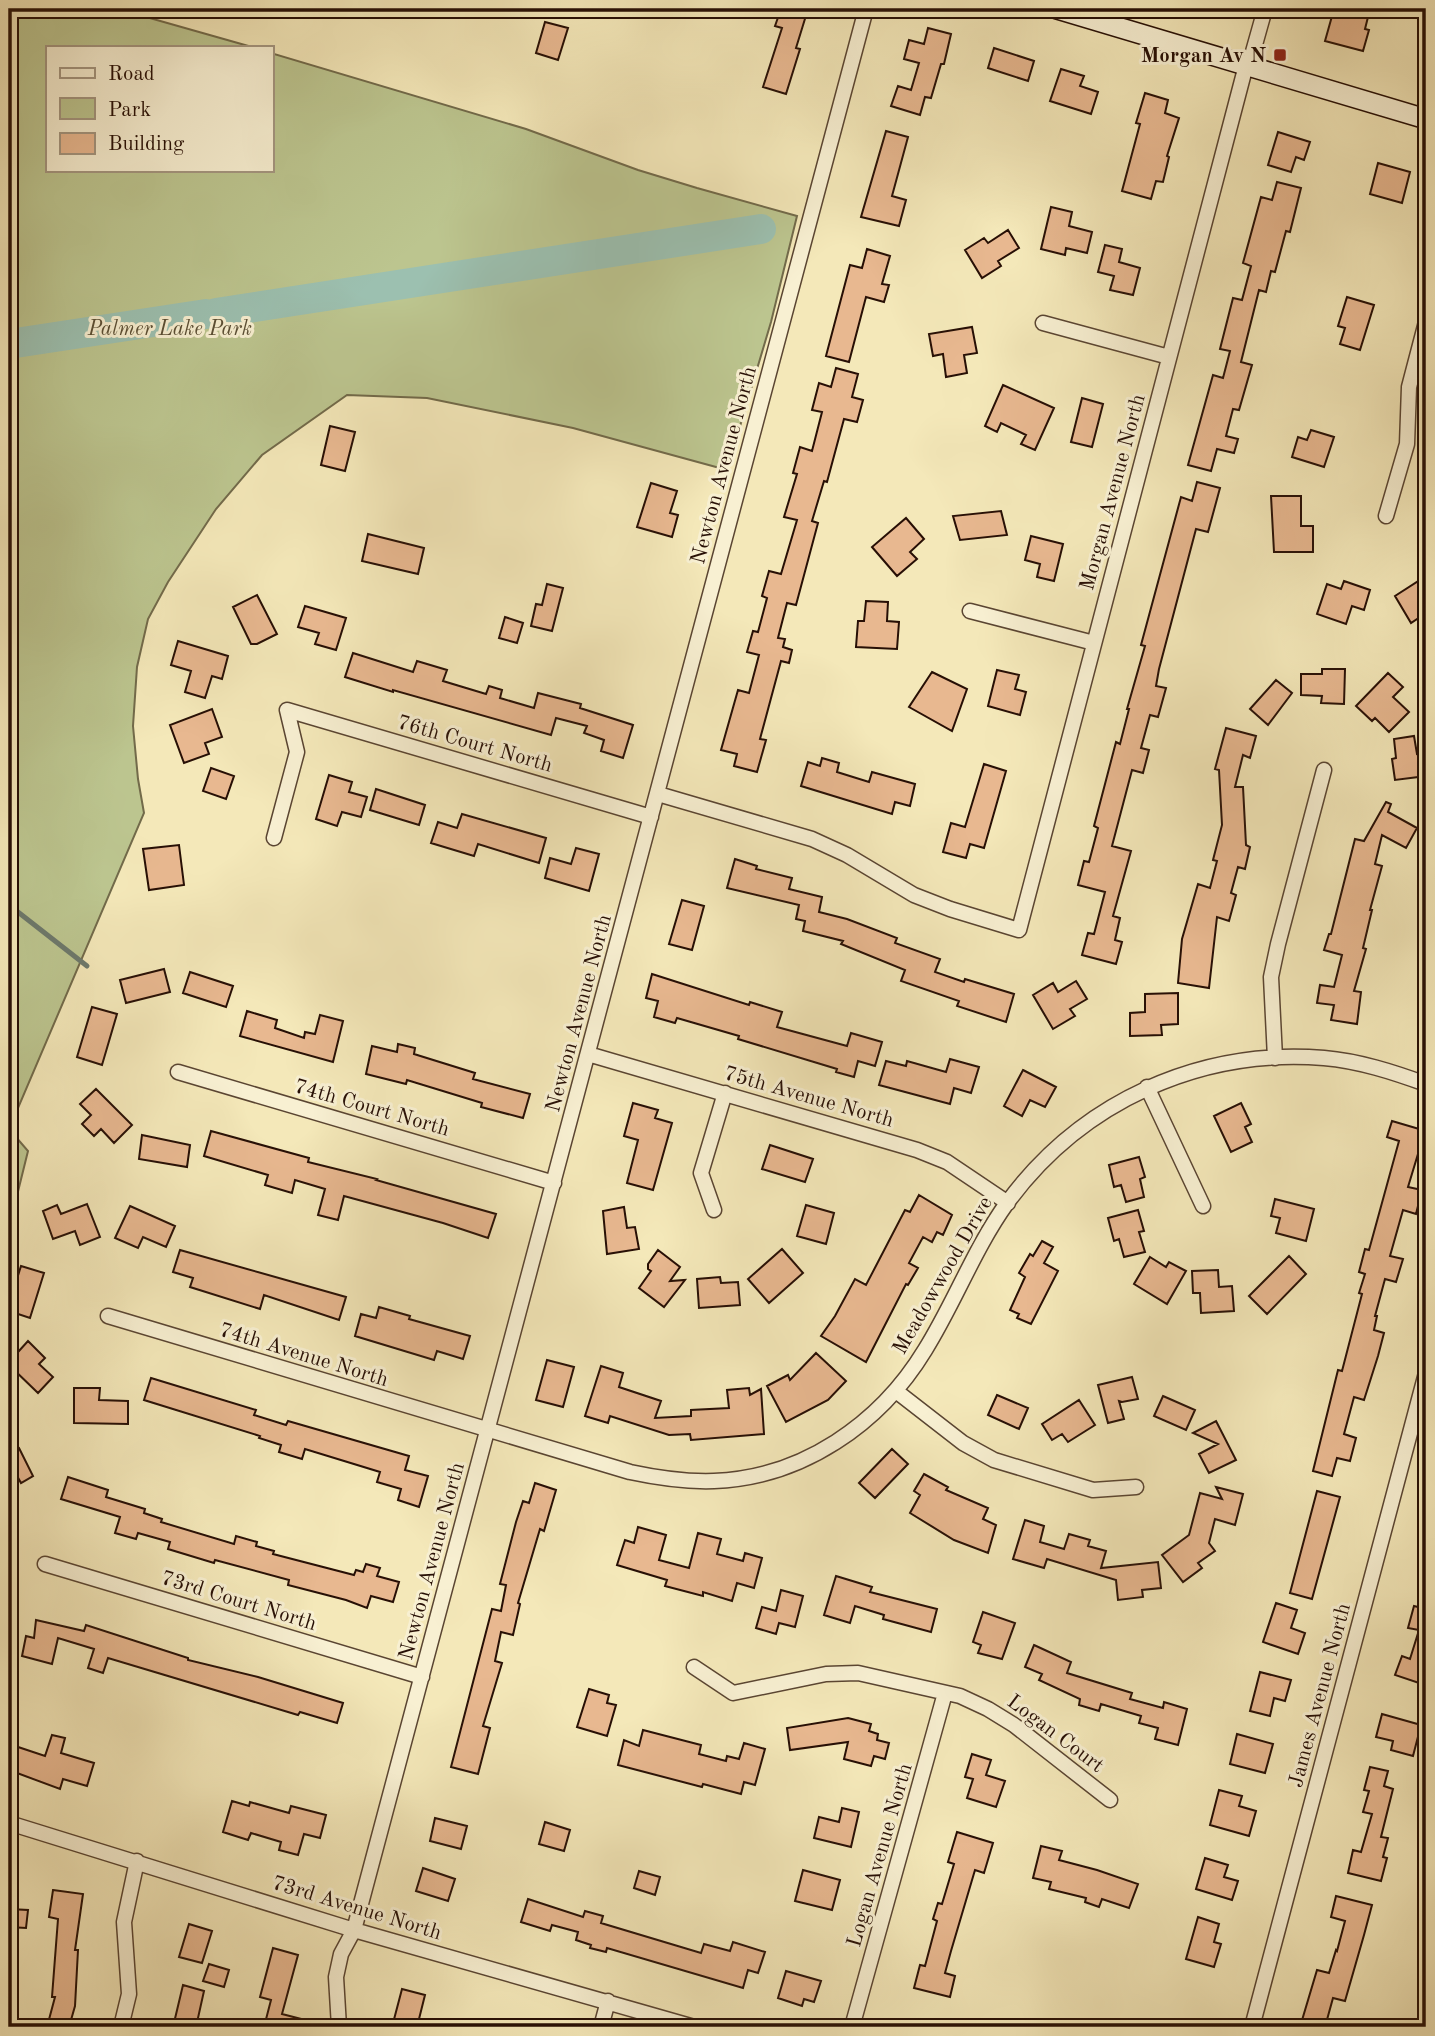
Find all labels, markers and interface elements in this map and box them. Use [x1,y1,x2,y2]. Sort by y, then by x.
legend [46,46,273,172]
place label: Morgan Av N [1141,46,1266,67]
marker: Morgan Av N [1272,47,1288,63]
text: Road [108,64,155,85]
text: Park [108,100,151,121]
text: Building [108,134,185,155]
park label: Palmer Lake Park [87,319,252,340]
street label: Newton Avenue North [688,364,761,566]
street label: Morgan Avenue North [1077,392,1150,593]
street label: 76th Court North [395,712,555,777]
street label: Newton Avenue North [543,912,616,1114]
street label: 75th Avenue North [721,1063,896,1132]
street label: 74th Court North [292,1076,452,1141]
street label: Meadowwood Drive [890,1193,997,1358]
street label: 74th Avenue North [217,1320,391,1391]
street label: Newton Avenue North [396,1460,469,1662]
street label: 73rd Court North [158,1568,319,1635]
street label: James Avenue North [1286,1601,1355,1790]
street label: Logan Court [1003,1691,1107,1777]
street label: Logan Avenue North [844,1761,917,1950]
street label: 73rd Avenue North [269,1873,444,1944]

